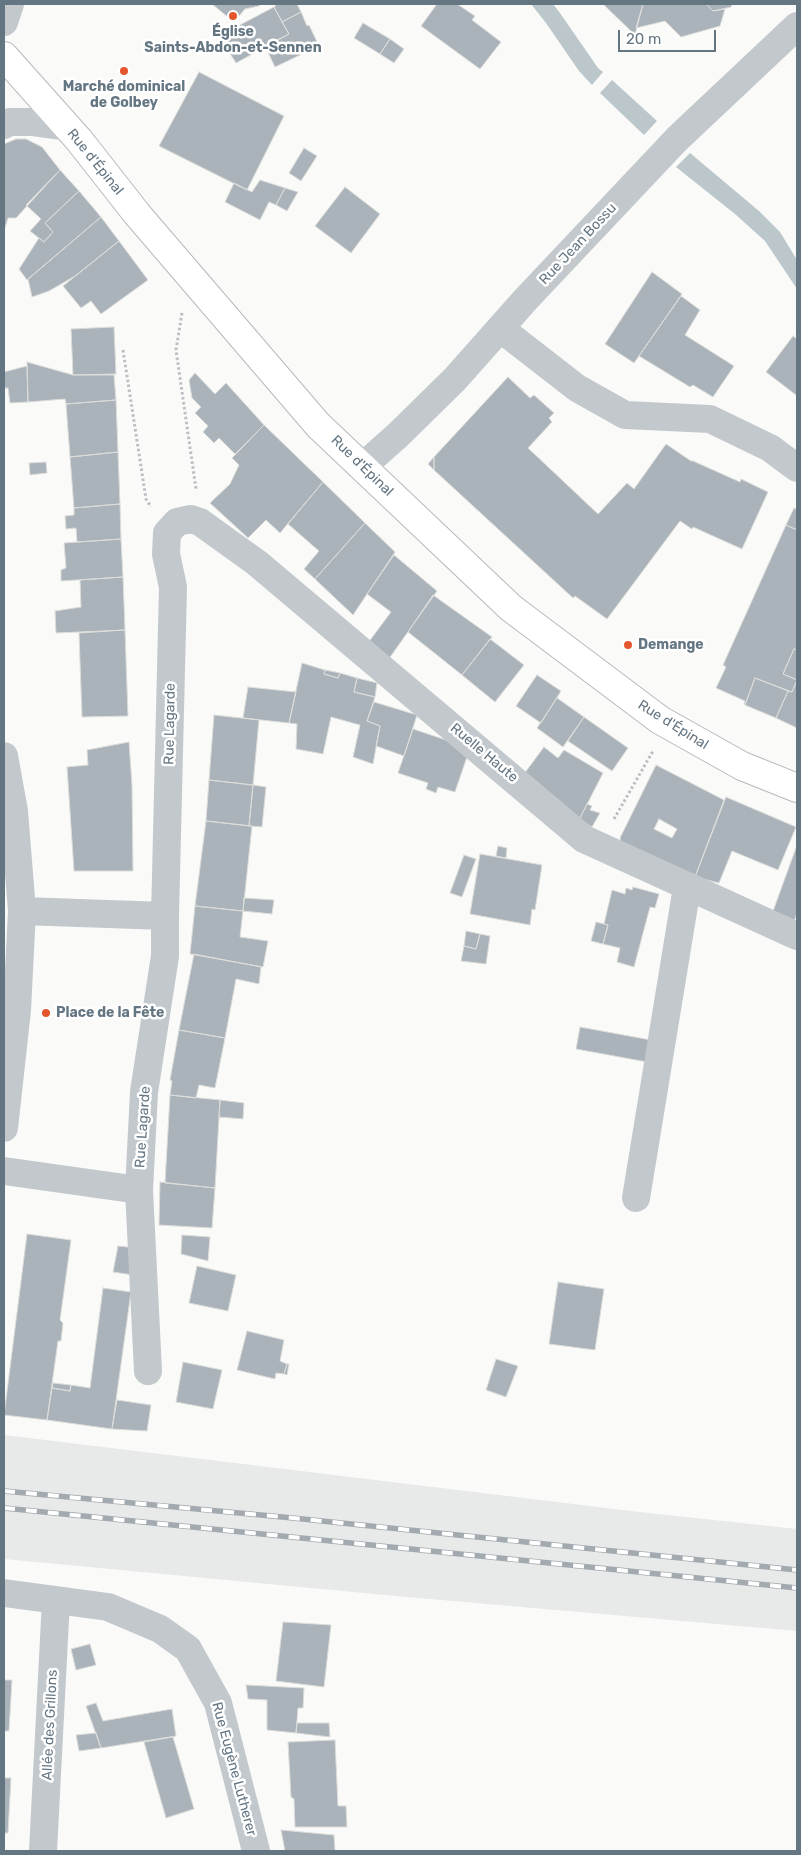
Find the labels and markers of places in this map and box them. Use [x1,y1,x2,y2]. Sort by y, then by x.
marker: Église Saints-Abdon-et-Sennen [227,10,239,22]
place label: Église Saints-Abdon-et-Sennen [144,24,322,56]
marker: Marché dominical de Golbey [118,65,130,77]
place label: Marché dominical de Golbey [63,79,185,111]
place label: Demange [638,637,704,653]
marker: Demange [622,639,634,651]
place label: Place de la Fête [56,1005,164,1021]
marker: Place de la Fête [40,1007,52,1019]

